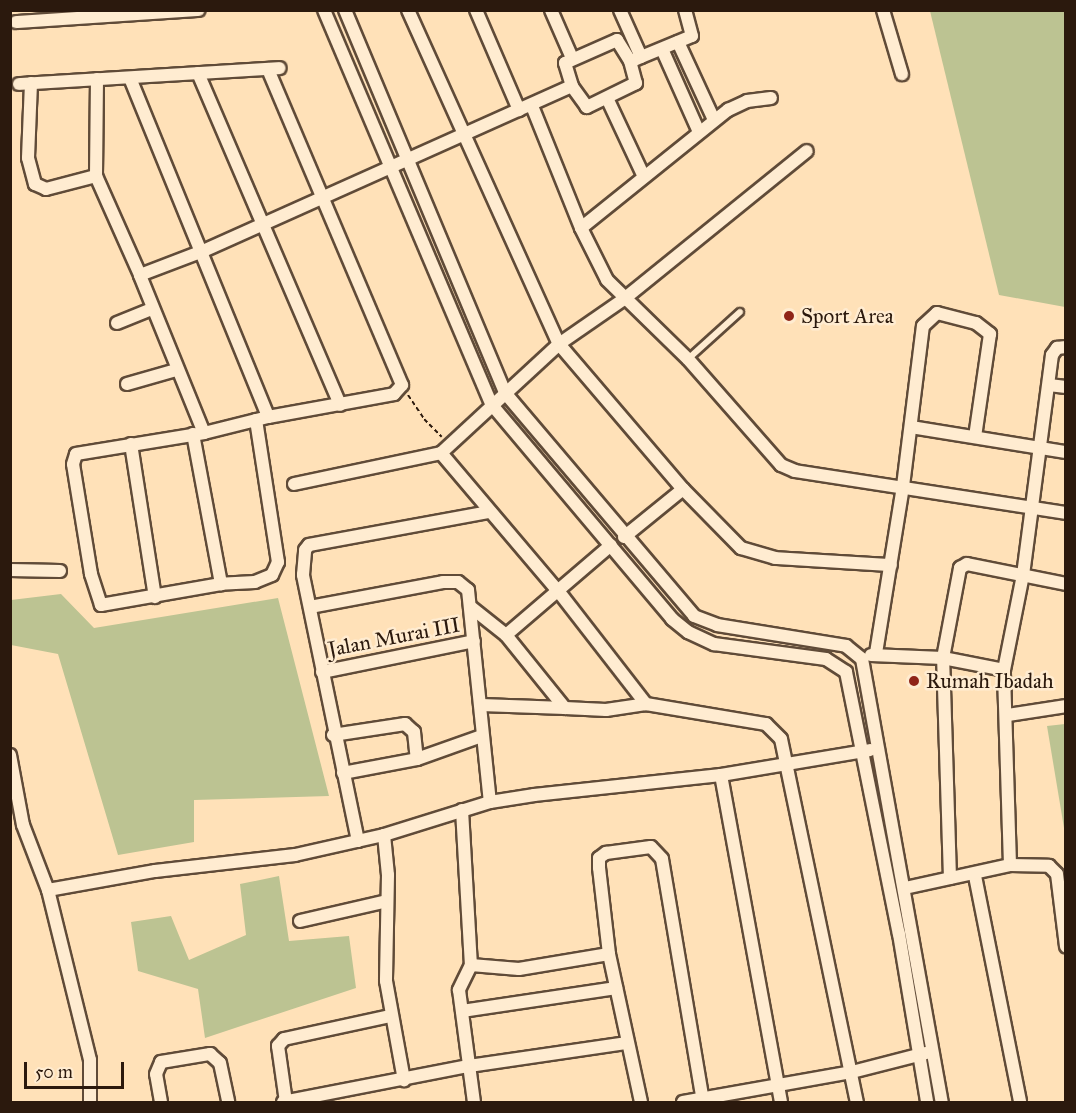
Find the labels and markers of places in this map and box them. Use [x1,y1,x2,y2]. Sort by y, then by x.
place label: Sport Area [801,303,894,329]
marker: Sport Area [782,309,796,323]
place label: Rumah Ibadah [926,668,1054,694]
marker: Rumah Ibadah [907,674,921,688]

